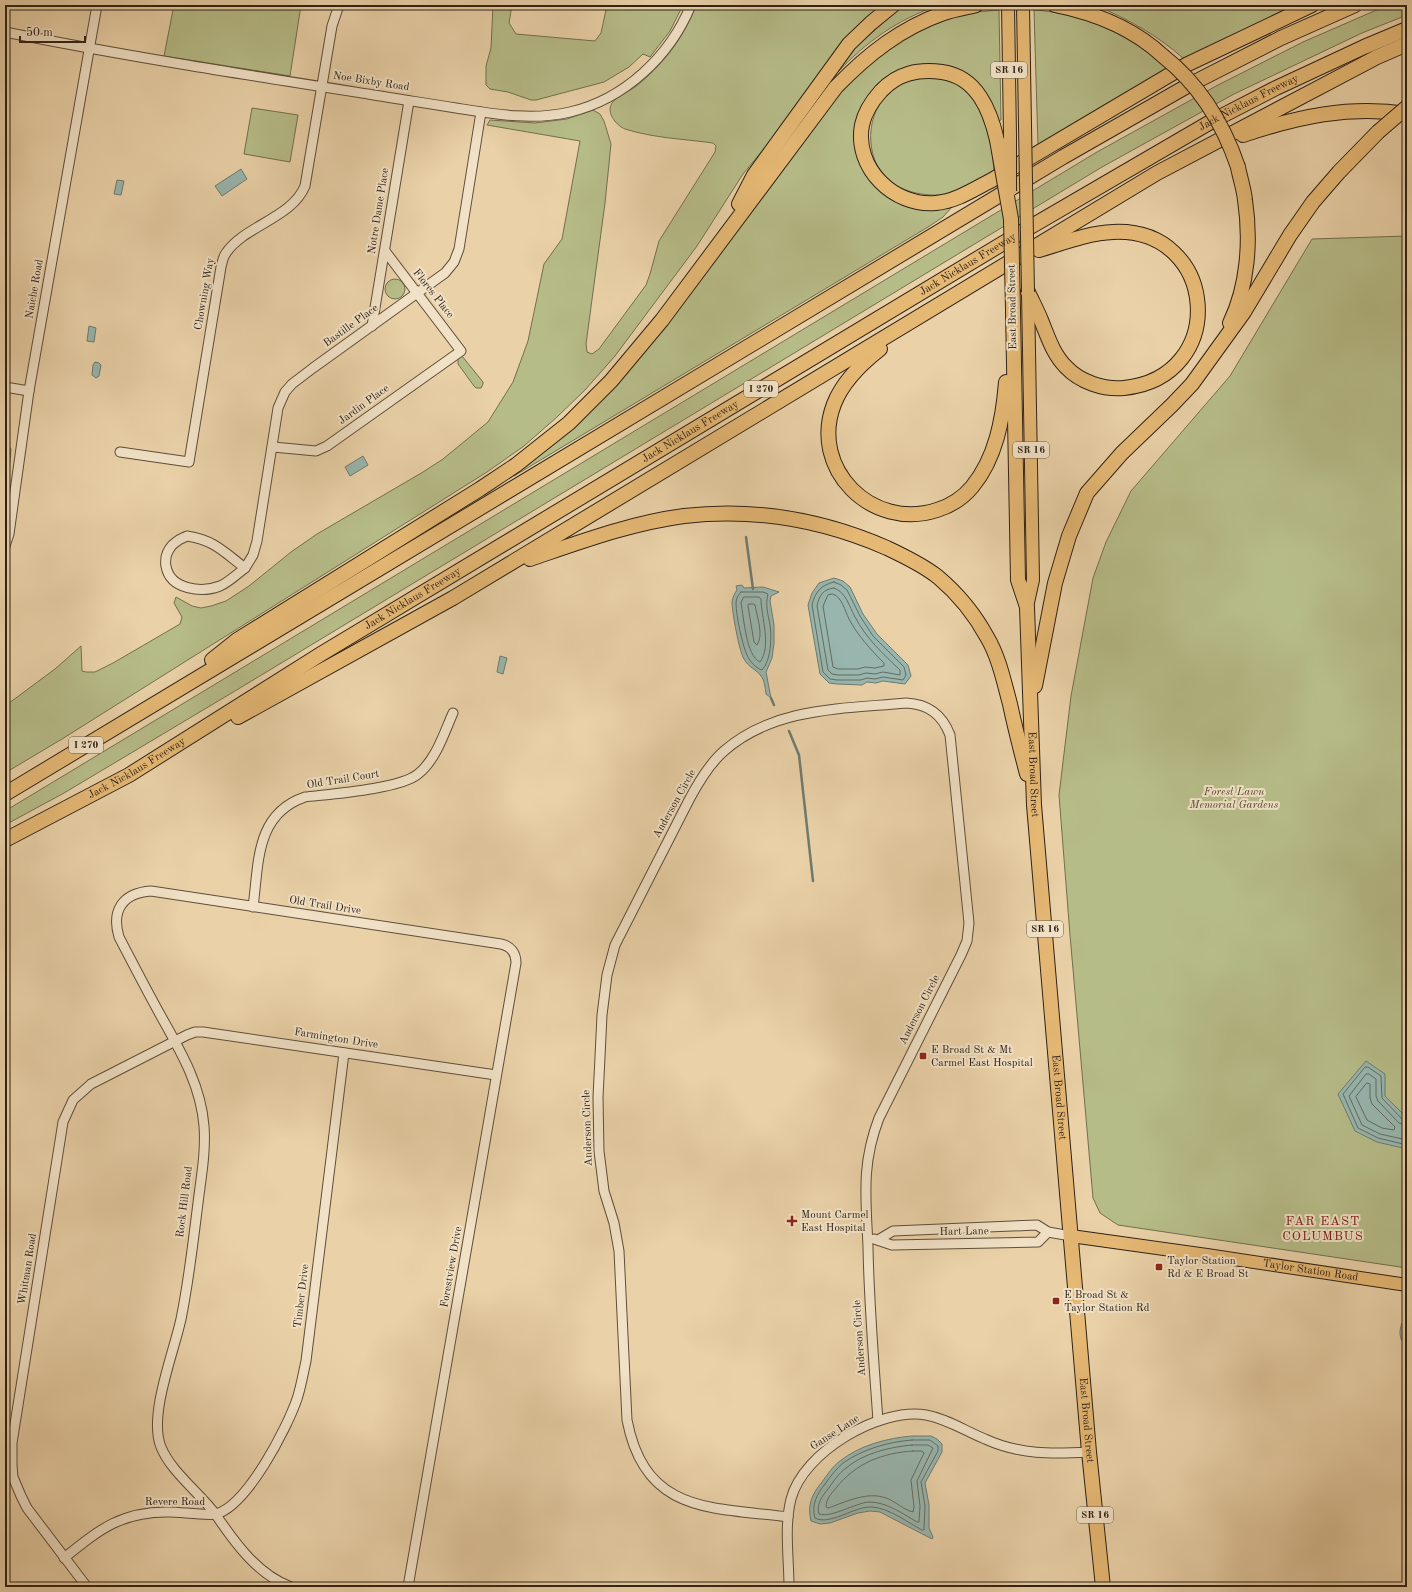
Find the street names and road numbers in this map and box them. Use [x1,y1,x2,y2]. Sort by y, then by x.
road number: SR 16 [991,62,1027,78]
street label: Noe Bixby Road [332,71,410,94]
street label: Jack Nicklaus Freeway [1197,73,1300,133]
street label: Notre Dame Place [367,167,391,255]
street label: Jack Nicklaus Freeway [918,231,1018,298]
street label: Chowning Way [193,257,217,331]
street label: Naiche Road [24,258,46,320]
street label: East Broad Street [1007,264,1019,350]
street label: Flores Place [410,267,456,321]
street label: Bastille Place [322,303,380,349]
road number: I 270 [744,381,778,397]
street label: Jardin Place [337,383,391,427]
street label: Jack Nicklaus Freeway [640,398,741,465]
road number: SR 16 [1013,442,1049,458]
street label: Jack Nicklaus Freeway [363,565,463,632]
street label: East Broad Street [1026,731,1041,818]
street label: Jack Nicklaus Freeway [86,735,187,801]
road number: I 270 [69,737,103,753]
street label: Anderson Circle [652,768,698,840]
street label: Old Trail Court [306,769,380,791]
street label: Old Trail Drive [288,895,362,917]
road number: SR 16 [1027,921,1063,937]
street label: Anderson Circle [898,973,942,1047]
street label: Farmington Drive [293,1027,379,1051]
street label: East Broad Street [1050,1054,1068,1141]
street label: Anderson Circle [581,1090,595,1166]
street label: Rock Hill Road [175,1165,195,1238]
street label: Forestview Drive [439,1226,465,1308]
street label: Hart Lane [939,1226,989,1238]
street label: Whitman Road [17,1232,39,1306]
street label: Taylor Station Road [1262,1258,1359,1283]
street label: Timber Drive [293,1263,311,1329]
street label: Anderson Circle [852,1299,868,1377]
street label: East Broad Street [1077,1377,1096,1464]
street label: Ganse Lane [809,1413,861,1453]
street label: Revere Road [145,1497,205,1508]
road number: SR 16 [1077,1507,1113,1523]

